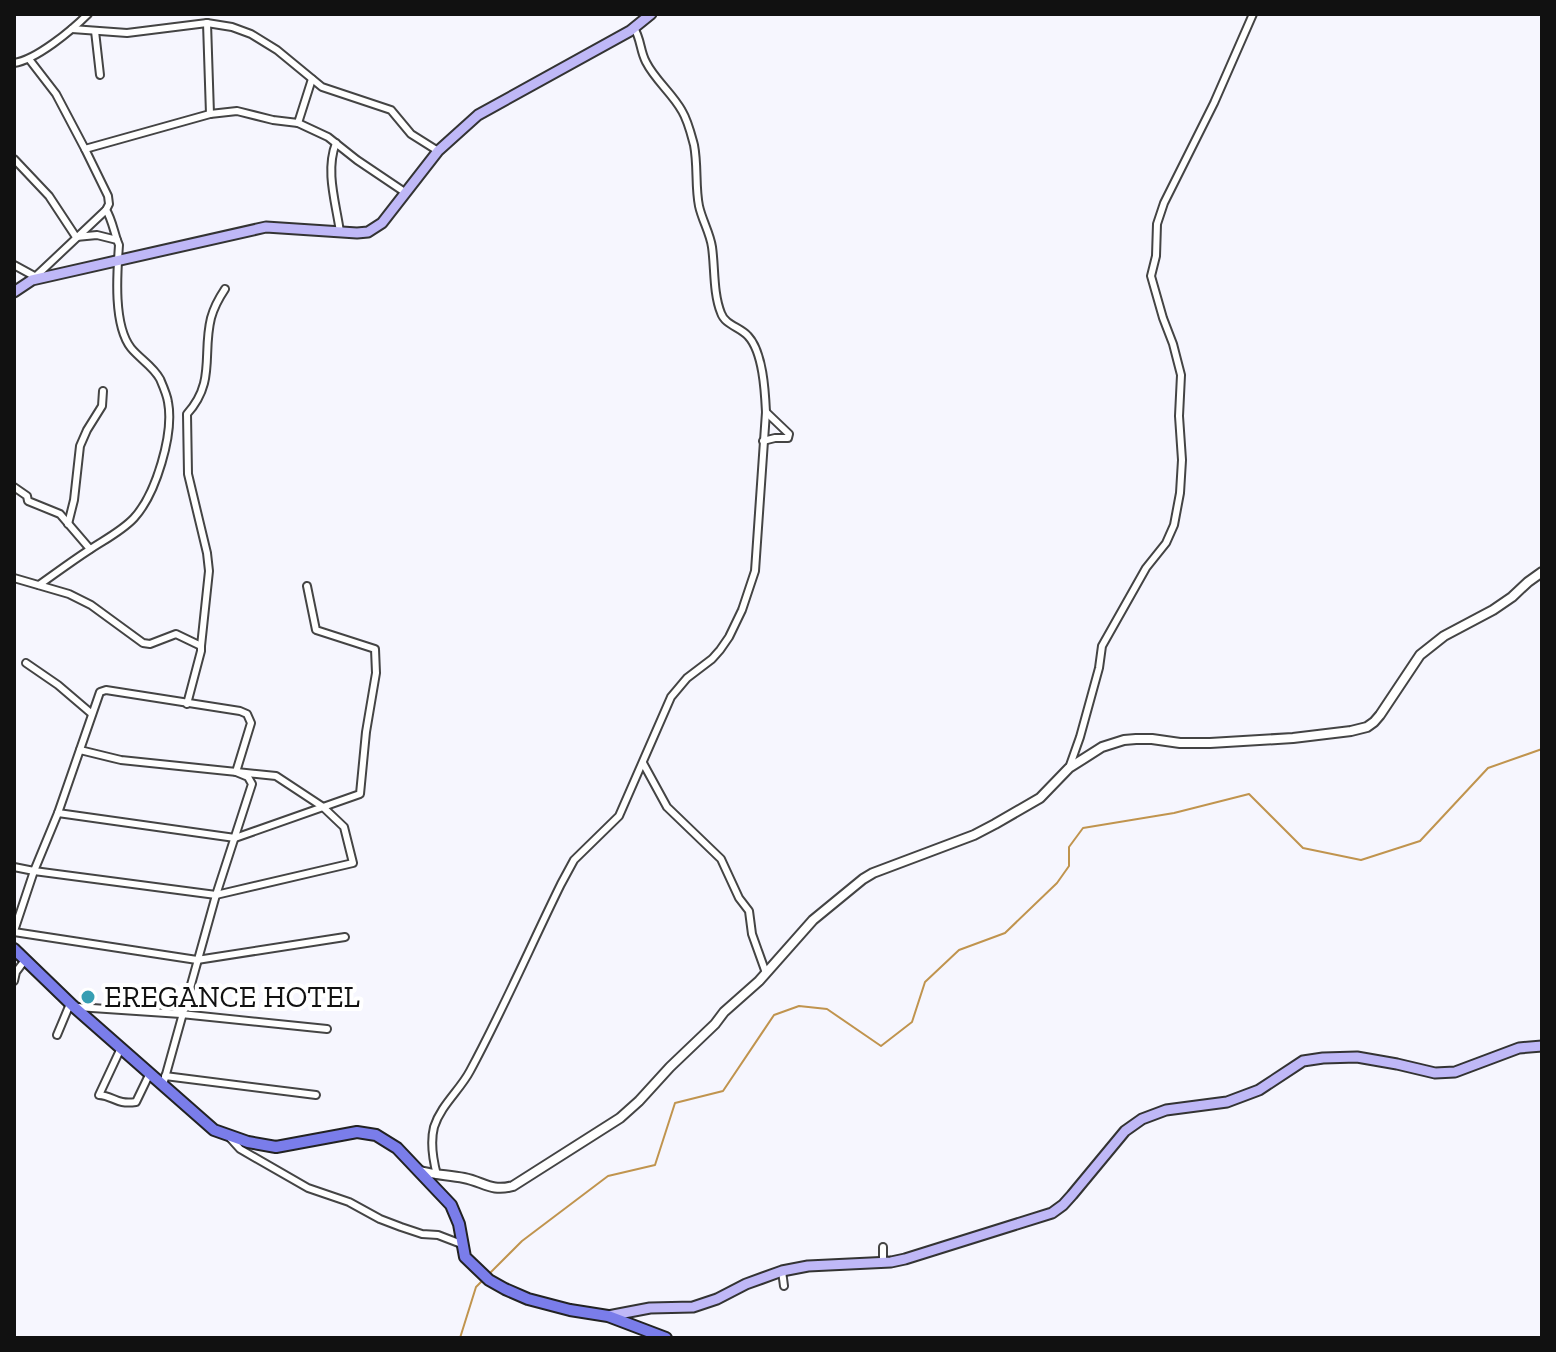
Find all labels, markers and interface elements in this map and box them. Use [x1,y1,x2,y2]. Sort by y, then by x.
place label: EREGANCE HOTEL [104,979,360,1015]
marker: EREGANCE HOTEL [79,988,97,1006]

